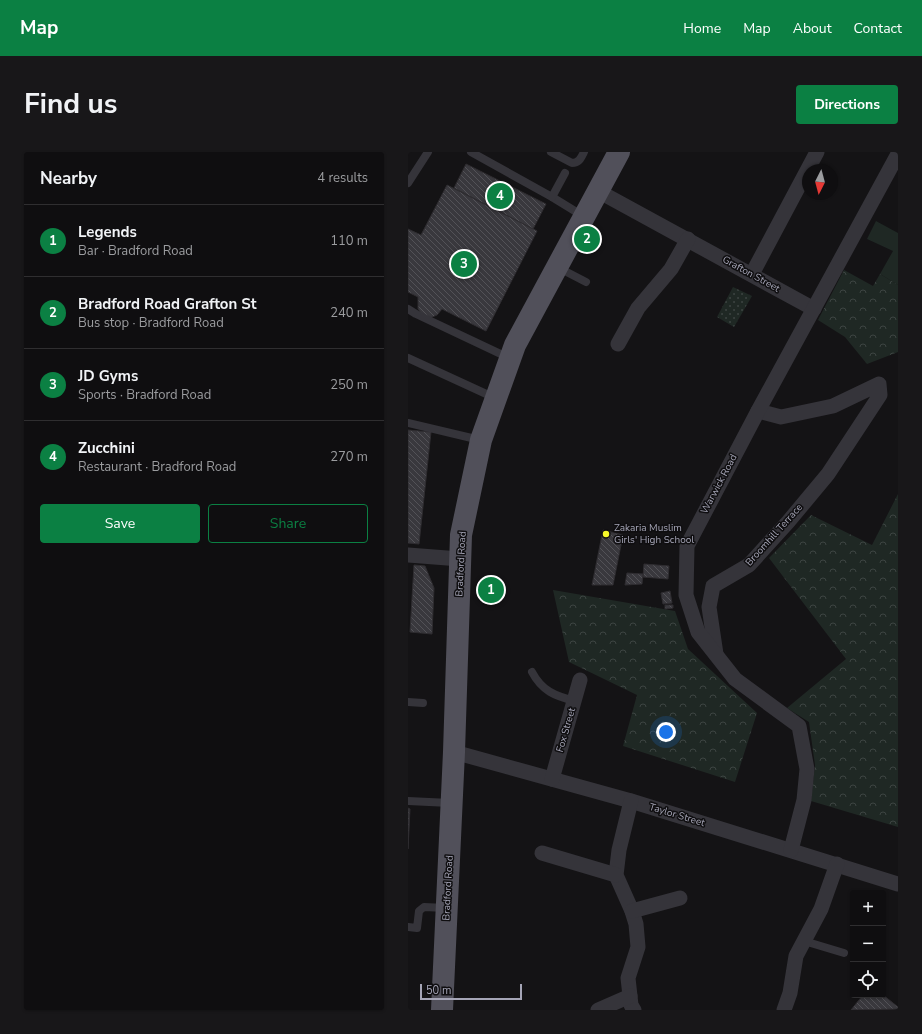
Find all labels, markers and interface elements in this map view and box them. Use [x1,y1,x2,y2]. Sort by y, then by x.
text: Map [20,15,58,41]
text: Home [683,19,721,38]
text: Map [743,19,771,38]
text: About [793,19,832,38]
text: Contact [854,19,902,38]
text: Find us [24,85,118,123]
button: Directions [796,85,898,124]
north arrow [802,164,838,200]
text: Nearby [40,167,97,190]
text: 4 results [317,169,368,187]
pin: 4 [487,181,513,211]
text: Legends [78,222,137,242]
pin: 2 [574,224,600,254]
text: 1 [49,232,57,250]
text: 110 m [330,232,368,250]
text: Bar · Bradford Road [78,242,193,260]
pin: 3 [451,249,477,279]
street label: Grafton Street [720,252,783,296]
text: Bradford Road Grafton St [78,294,256,314]
text: 2 [49,304,57,322]
text: 240 m [330,304,368,322]
text: Bus stop · Bradford Road [78,314,224,332]
text: JD Gyms [78,366,138,386]
text: 3 [49,376,57,394]
text: 250 m [330,376,368,394]
text: Sports · Bradford Road [78,386,211,404]
text: Zucchini [78,438,135,458]
text: 4 [49,448,57,466]
text: 270 m [330,448,368,466]
street label: Warwick Road [697,452,741,516]
text: Restaurant · Bradford Road [78,458,236,476]
street label: Broomhill Terrace [742,501,806,569]
button: Save [40,504,200,543]
button: Share [208,504,368,543]
place label: Zakaria Muslim Girls' High School [614,521,694,547]
marker: Zakaria Muslim Girls' High School [601,529,611,539]
street label: Bradford Road [452,531,470,597]
pin: 1 [478,575,504,605]
street label: Fox Street [553,706,579,754]
your location [656,722,676,742]
street label: Taylor Street [647,800,707,830]
street label: Bradford Road [439,855,457,921]
map controls [850,890,886,998]
button: + [850,890,886,926]
button: − [850,926,886,962]
button: locate [850,962,886,998]
scale bar [420,982,522,1001]
text: 50 m [426,983,451,998]

